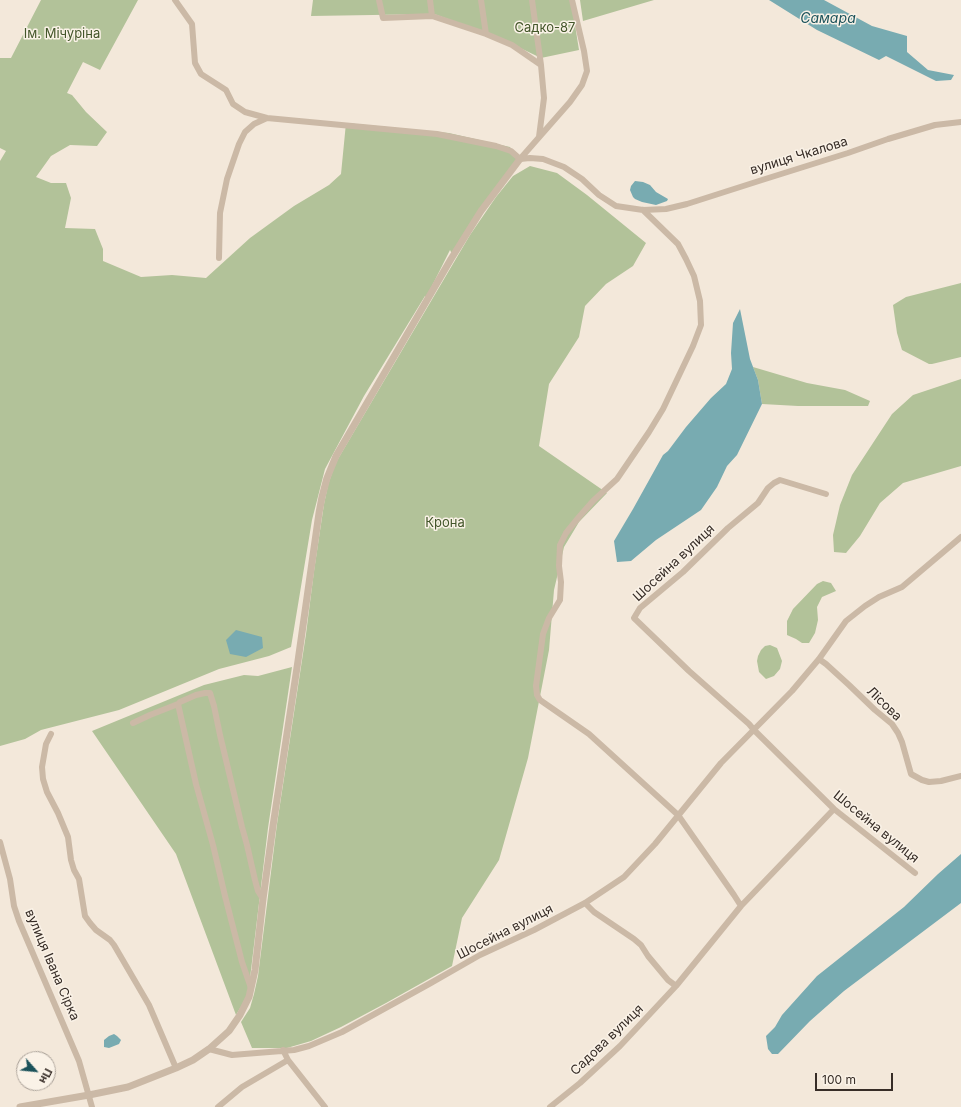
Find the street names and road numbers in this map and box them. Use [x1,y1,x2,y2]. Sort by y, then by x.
street label: вулиця Чкалова [748,134,850,178]
street label: Шосейна вулиця [630,521,718,605]
street label: Лісова [863,684,905,724]
street label: Шосейна вулиця [830,788,922,866]
street label: Шосейна вулиця [454,901,556,963]
street label: вулиця Івана Сірка [21,907,83,1023]
street label: Садова вулиця [567,1001,647,1079]

